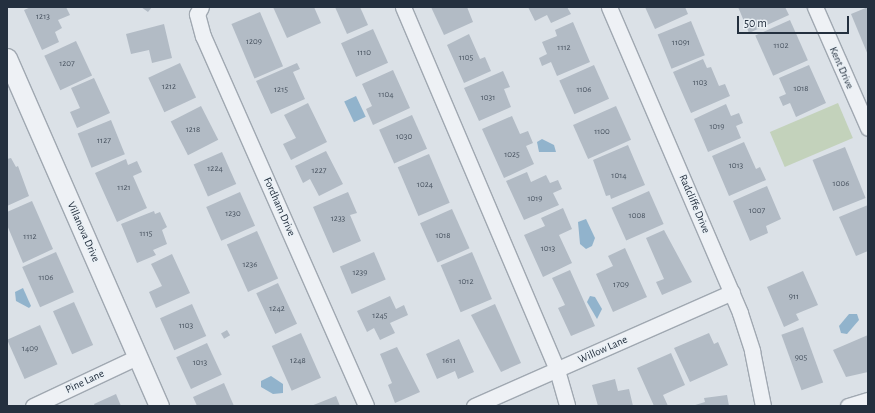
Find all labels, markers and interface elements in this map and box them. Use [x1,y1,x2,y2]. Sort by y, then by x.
scale bar [739,8,851,34]
house number: 1213 [36,12,50,22]
text: 50 m [744,17,767,29]
house number: 1209 [246,37,262,47]
house number: 11091 [672,38,690,48]
house number: 1102 [773,41,789,51]
house number: 1112 [557,43,571,53]
street label: Kent Drive [826,45,856,91]
house number: 1110 [357,48,371,58]
house number: 1105 [459,53,473,63]
house number: 1207 [59,59,75,69]
house number: 1103 [693,78,707,88]
house number: 1212 [162,82,176,92]
house number: 1018 [793,84,809,94]
house number: 1215 [274,85,288,95]
house number: 1106 [576,85,592,95]
house number: 1104 [378,90,394,100]
house number: 1031 [481,93,495,103]
house number: 1019 [709,122,725,132]
house number: 1218 [186,125,200,135]
house number: 1100 [594,127,610,137]
house number: 1030 [396,132,412,142]
house number: 1127 [97,136,111,146]
house number: 1025 [504,150,520,160]
house number: 1013 [729,161,743,171]
house number: 1224 [207,164,223,174]
house number: 1227 [311,166,327,176]
house number: 1014 [611,171,627,181]
street label: Radcliffe Drive [676,173,712,235]
street label: Fordham Drive [260,175,298,239]
house number: 1006 [833,179,849,189]
house number: 1024 [417,180,433,190]
house number: 1121 [117,183,131,193]
house number: 1019 [527,194,543,204]
street label: Villanova Drive [64,200,102,264]
house number: 1007 [749,206,765,216]
house number: 1230 [225,209,241,219]
house number: 1008 [629,211,645,221]
house number: 1233 [331,214,345,224]
house number: 1115 [139,229,153,239]
house number: 1018 [435,231,451,241]
house number: 1112 [23,232,37,242]
house number: 1013 [541,244,555,254]
house number: 1236 [242,260,258,270]
house number: 1239 [352,268,368,278]
house number: 1106 [38,273,54,283]
house number: 1012 [458,277,474,287]
house number: 1709 [613,280,629,290]
house number: 911 [789,292,799,302]
house number: 1242 [269,304,285,314]
house number: 1245 [372,311,388,321]
house number: 1103 [179,321,193,331]
street label: Willow Lane [576,333,630,367]
house number: 1409 [22,344,38,354]
house number: 905 [795,353,807,363]
house number: 1248 [290,356,306,366]
house number: 1611 [442,356,456,366]
house number: 1013 [193,358,207,368]
street label: Pine Lane [64,367,106,397]

